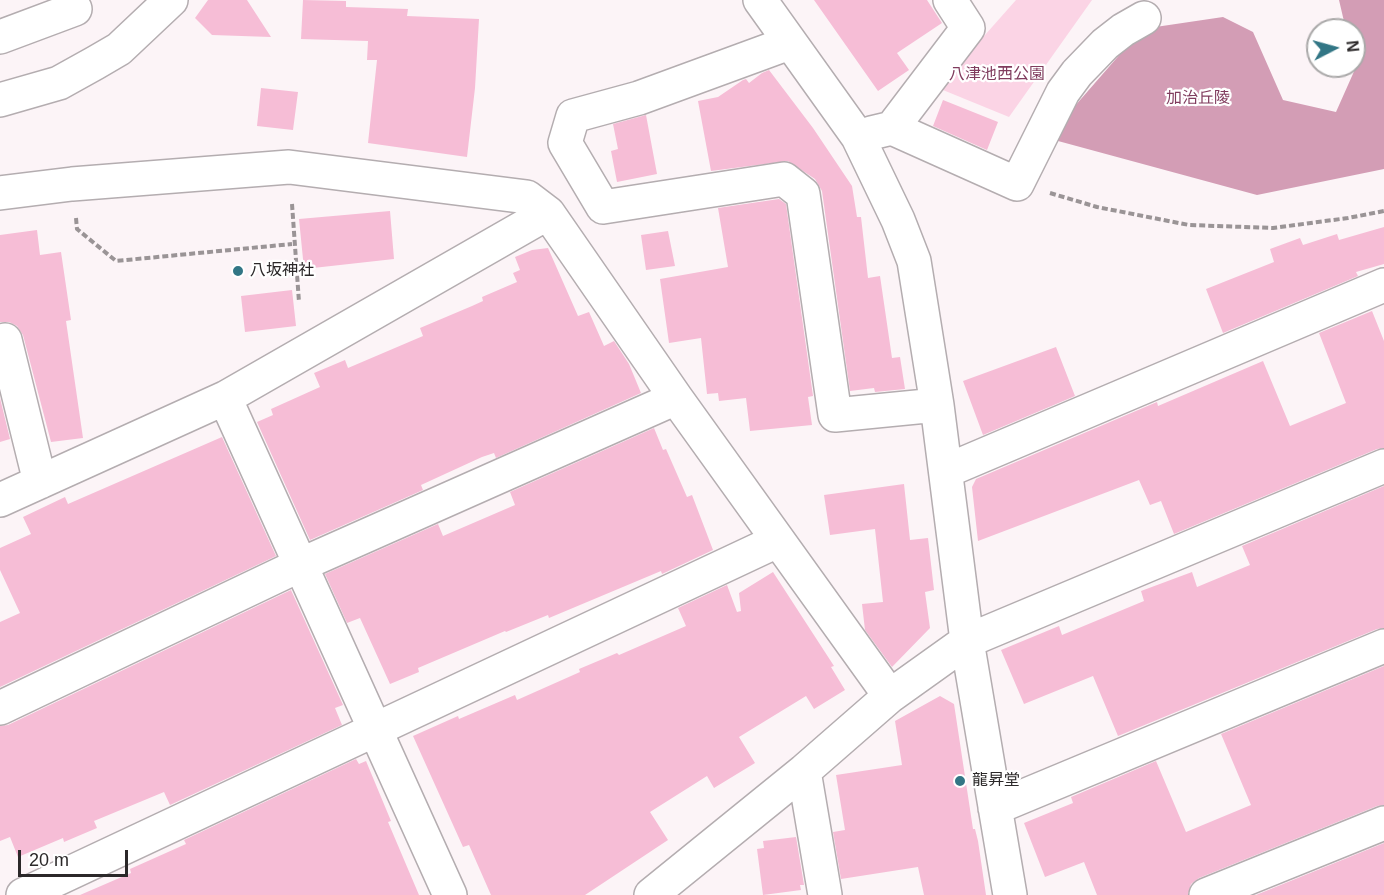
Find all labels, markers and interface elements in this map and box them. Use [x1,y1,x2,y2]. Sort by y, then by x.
north arrow [1306,18,1366,78]
text: N [1343,40,1361,53]
park label: 八津池西公園 [949,65,1045,85]
park label: 加治丘陵 [1166,89,1230,109]
place label: 八坂神社 [250,261,314,281]
marker: 八坂神社 [231,264,245,278]
place label: 龍昇堂 [972,771,1020,791]
marker: 龍昇堂 [953,774,967,788]
scale bar [21,838,130,876]
text: 20 m [29,850,69,870]

